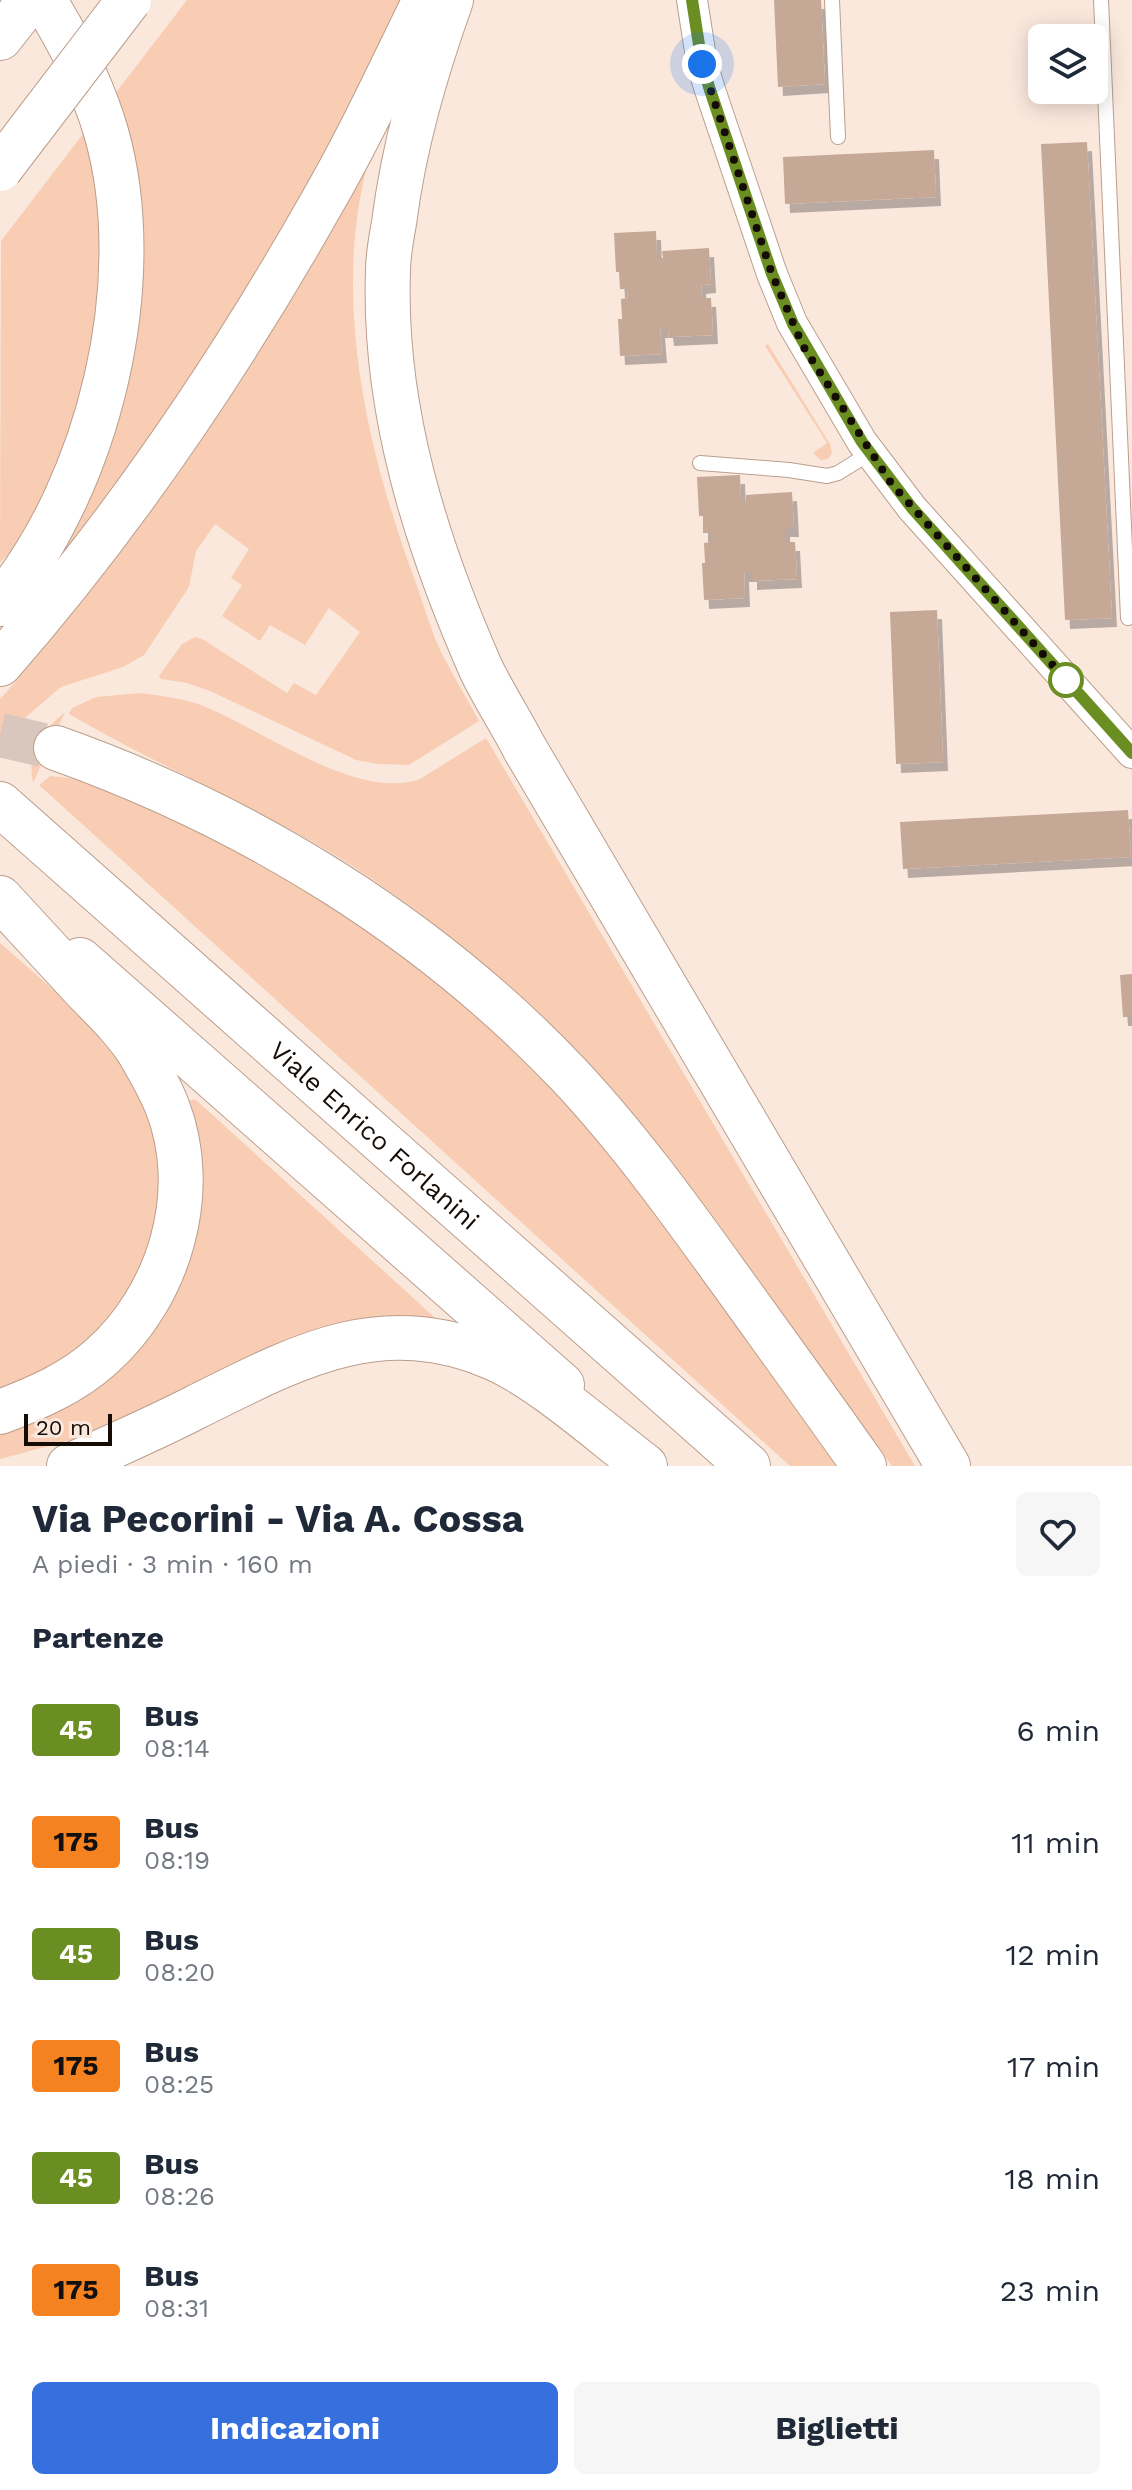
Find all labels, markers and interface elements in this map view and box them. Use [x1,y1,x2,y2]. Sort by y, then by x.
map controls [1028,24,1108,104]
button: layers [1028,24,1108,104]
your location [682,44,722,84]
unlabelled marker [1049,663,1083,697]
street label: Viale Enrico Forlanini [264,1035,485,1236]
scale bar [24,1410,112,1446]
text: 20 m [36,1415,91,1440]
button: heart [1016,1492,1100,1576]
text: Via Pecorini - Via A. Cossa [32,1497,524,1541]
text: A piedi · 3 min · 160 m [32,1549,313,1579]
text: Partenze [32,1620,164,1655]
text: Bus [144,1698,199,1733]
text: 45 [59,1713,93,1746]
text: 6 min [1016,1713,1100,1748]
text: 08:14 [144,1733,210,1763]
text: Bus [144,1810,199,1845]
text: 175 [53,1825,99,1858]
text: 11 min [1011,1825,1100,1860]
text: 08:19 [144,1845,210,1875]
text: Bus [144,1922,199,1957]
text: 45 [59,1937,93,1970]
text: 12 min [1005,1937,1100,1972]
text: 08:20 [144,1957,215,1987]
text: Bus [144,2034,199,2069]
text: 175 [53,2049,99,2082]
text: 17 min [1007,2049,1100,2084]
text: 08:25 [144,2069,214,2099]
text: Bus [144,2146,199,2181]
text: 45 [59,2161,93,2194]
text: 18 min [1004,2161,1100,2196]
text: 08:26 [144,2181,215,2211]
text: Bus [144,2258,199,2293]
text: 175 [53,2273,99,2306]
text: 23 min [1000,2273,1100,2308]
text: 08:31 [144,2293,209,2323]
button: Indicazioni [32,2382,558,2474]
button: Biglietti [574,2382,1100,2474]

